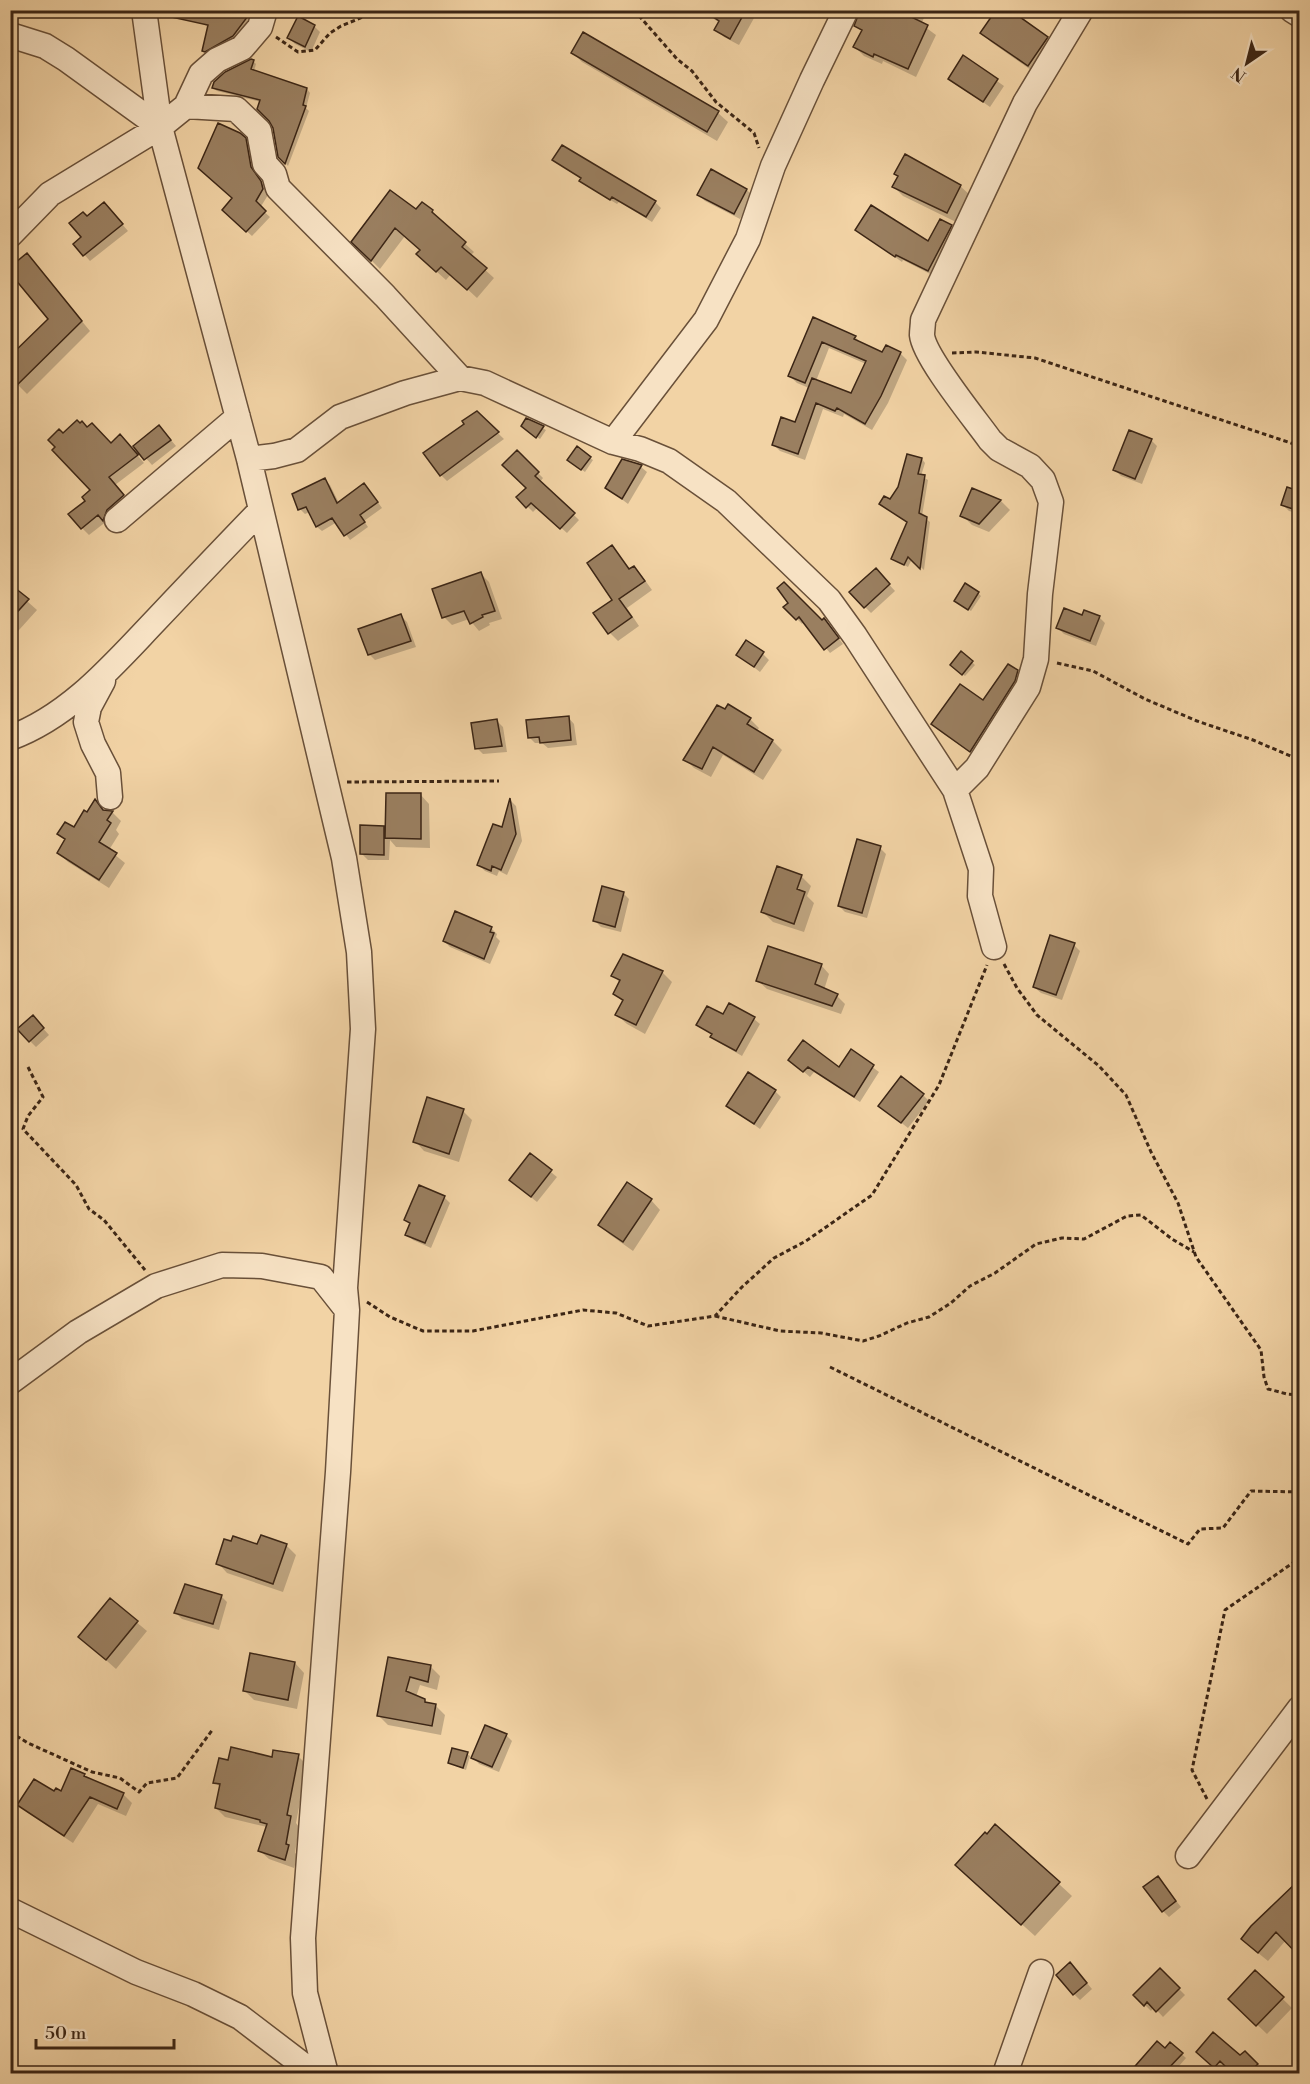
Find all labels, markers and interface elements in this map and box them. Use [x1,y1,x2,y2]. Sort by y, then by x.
north arrow [1217,33,1277,93]
text: N [1228,62,1250,86]
scale bar [36,2012,174,2050]
text: 50 m [45,2022,87,2045]

